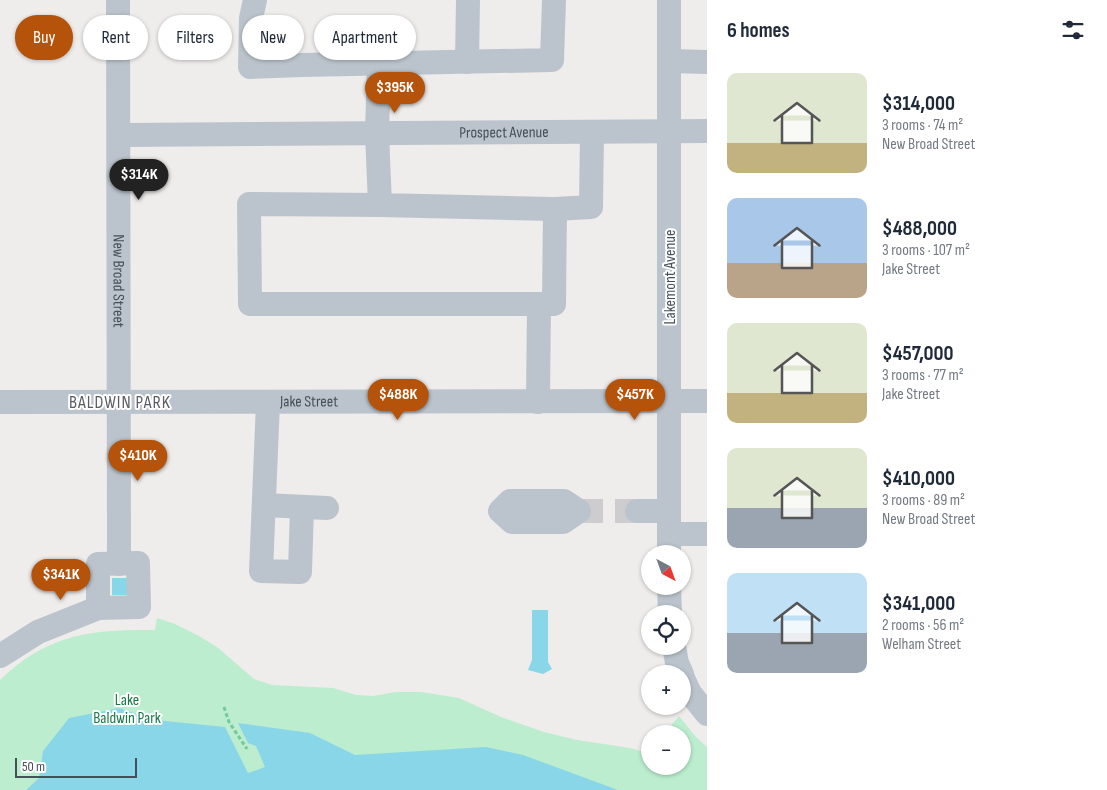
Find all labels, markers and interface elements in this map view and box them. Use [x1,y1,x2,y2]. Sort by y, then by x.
chip: Buy [15,15,73,60]
chip: Rent [83,15,148,60]
chip: Filters [158,15,232,60]
chip: New [242,15,304,60]
chip: Apartment [314,15,416,60]
icon: filters [1059,16,1087,44]
text: 6 homes [727,18,790,43]
pin: $395K [360,72,430,114]
text: $395K [376,78,414,97]
text: $314,000 [882,91,955,116]
icon: home [767,93,827,153]
text: 3 rooms · 74 m² [882,116,963,135]
street label: Prospect Avenue [459,123,549,142]
text: New Broad Street [882,135,975,154]
pin: $314K [104,158,174,201]
text: $314K [120,165,158,184]
text: $488,000 [882,216,957,241]
icon: home [767,218,827,278]
street label: Lakemont Avenue [661,230,680,324]
street label: New Broad Street [109,234,128,328]
text: 3 rooms · 107 m² [882,241,970,260]
text: Jake Street [882,260,940,279]
text: $457,000 [882,341,954,366]
icon: home [767,343,827,403]
text: 3 rooms · 77 m² [882,366,964,385]
pin: $488K [363,378,433,421]
pin: $457K [600,378,670,421]
text: $488K [379,385,417,404]
text: $457K [616,385,654,404]
text: Jake Street [882,385,940,404]
district label: BALDWIN PARK [69,392,171,413]
street label: Jake Street [279,392,338,411]
pin: $410K [103,440,173,482]
text: $410K [119,446,157,465]
text: $410,000 [882,466,955,491]
icon: home [767,468,827,528]
text: 3 rooms · 89 m² [882,491,965,510]
text: New Broad Street [882,510,975,529]
north arrow [641,545,691,595]
map controls [641,545,691,775]
pin: $341K [26,558,96,601]
text: $341K [42,565,80,584]
text: $341,000 [882,591,955,616]
icon: home [767,593,827,653]
button: locate [641,605,691,655]
text: 2 rooms · 56 m² [882,616,964,635]
text: Welham Street [882,635,961,654]
button: + [641,665,691,715]
park label: Lake Baldwin Park [93,691,161,728]
button: − [641,725,691,775]
scale bar [15,755,138,778]
text: 50 m [22,758,45,775]

